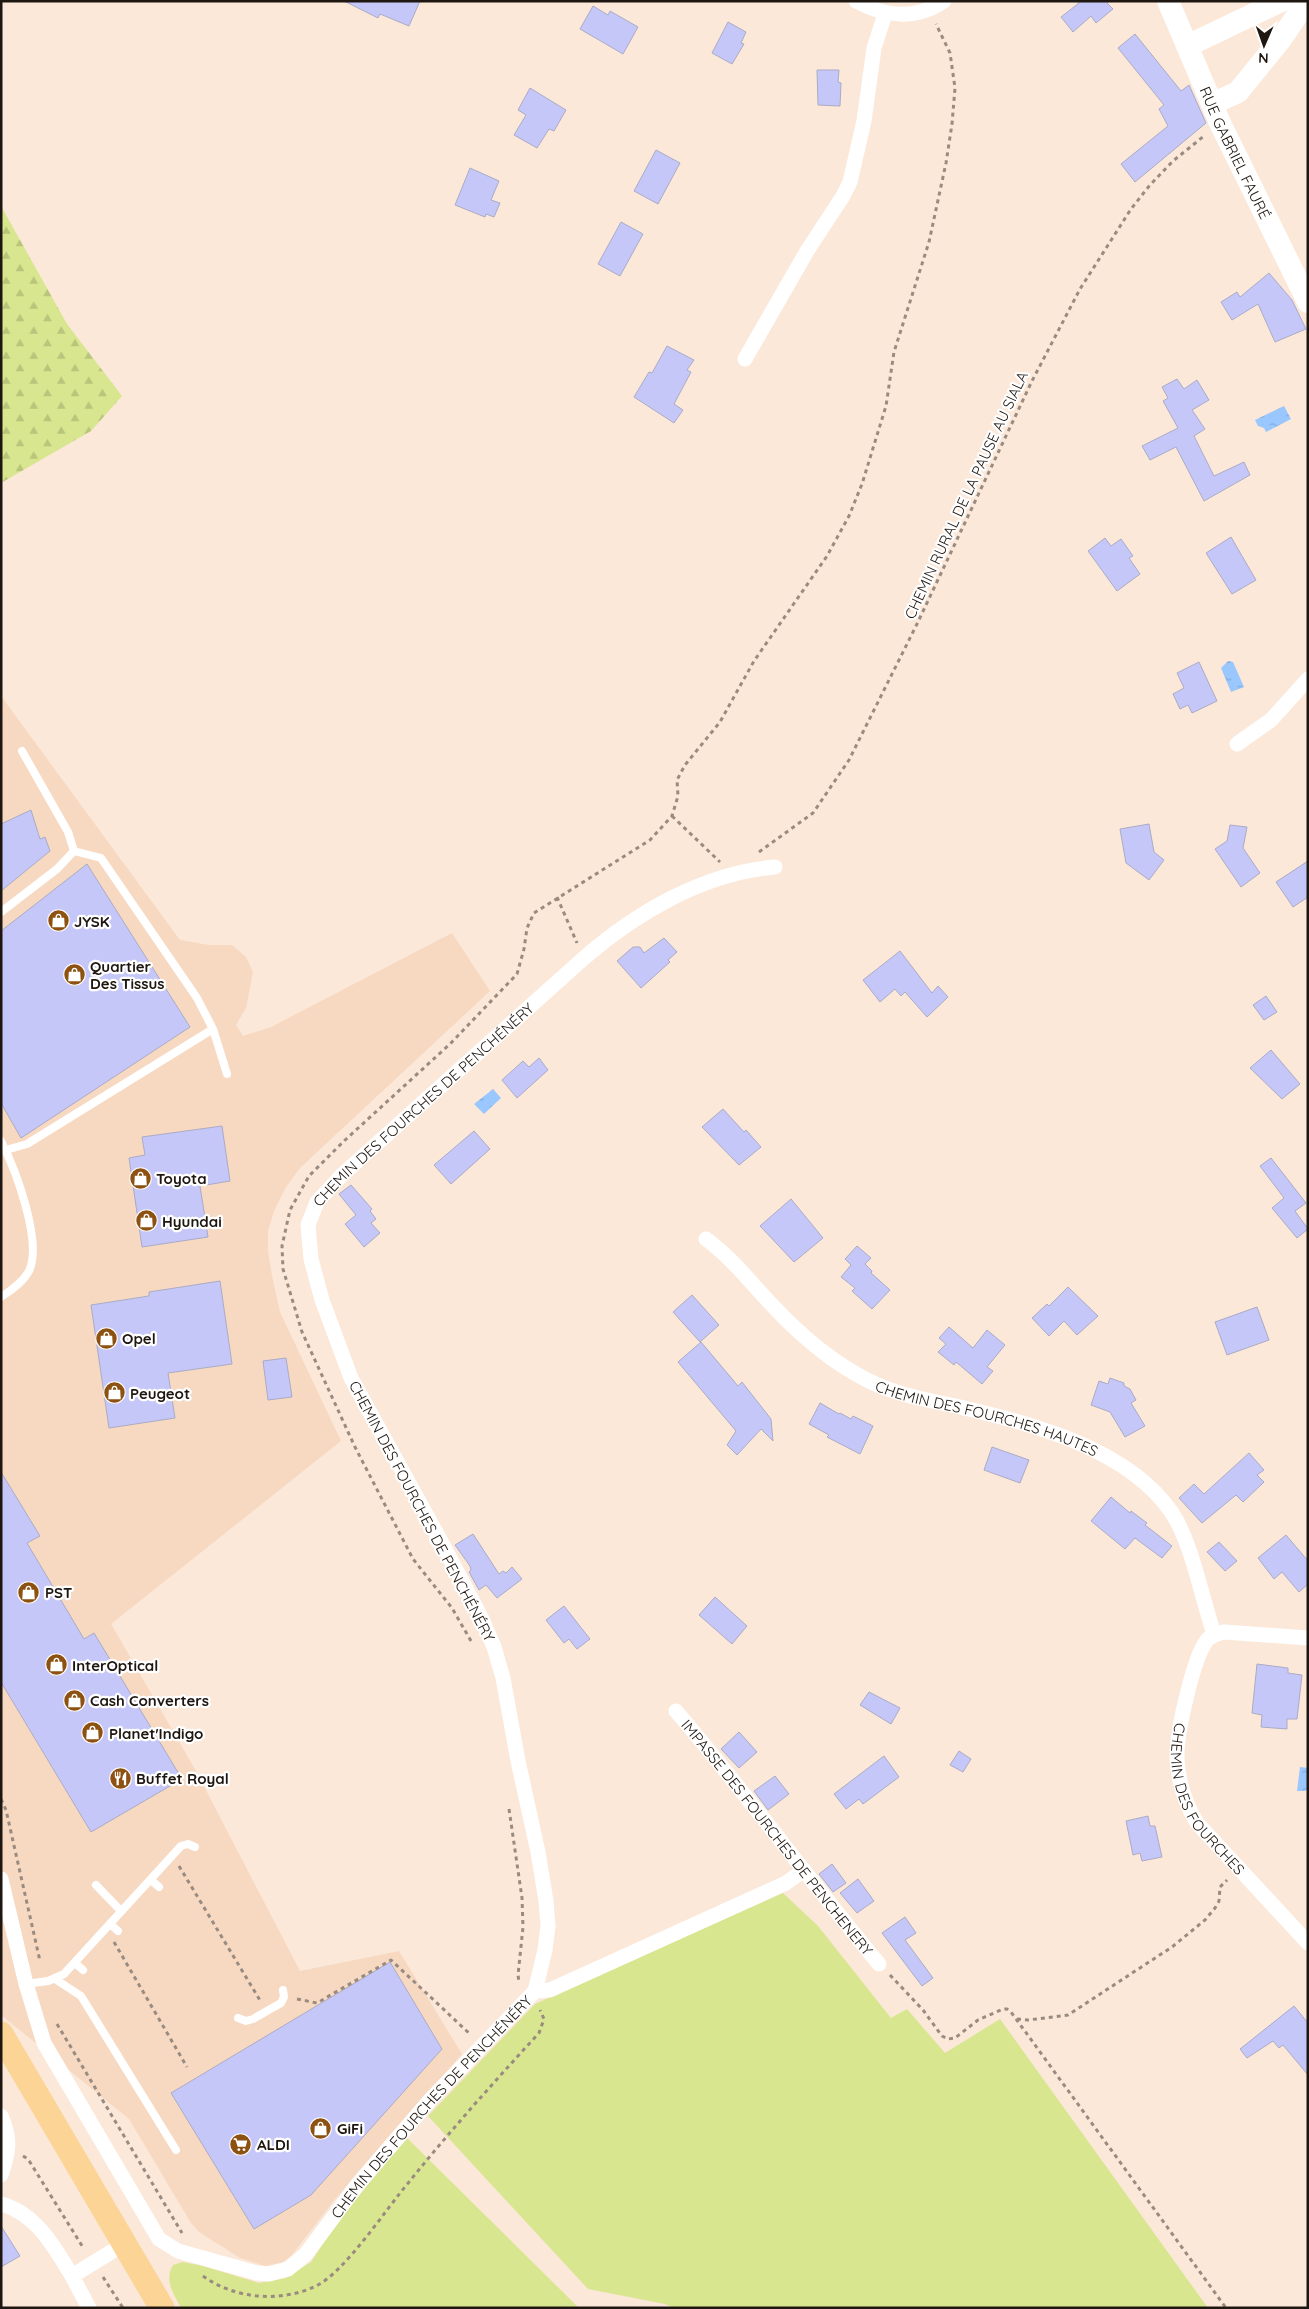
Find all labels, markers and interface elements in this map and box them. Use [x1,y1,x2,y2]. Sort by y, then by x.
north arrow [1239,20,1289,70]
text: N [1258,49,1269,67]
street label: RUE GABRIEL FAURÉ [1196,83,1275,222]
street label: CHEMIN RURAL DE LA PAUSE AU SIALA [900,368,1032,622]
shop icon: JYSK [46,909,70,933]
place label: JYSK [74,912,110,931]
place label: Quartier Des Tissus [90,957,165,993]
shop icon: Quartier Des Tissus [62,963,86,987]
street label: CHEMIN DES FOURCHES DE PENCHÉNÉRY [308,998,538,1210]
shop icon: Toyota [128,1166,152,1190]
place label: Toyota [156,1169,207,1188]
shop icon: Hyundai [134,1209,158,1233]
place label: Hyundai [162,1212,222,1231]
shop icon: Opel [94,1326,118,1350]
place label: Opel [122,1329,156,1348]
street label: CHEMIN DES FOURCHES HAUTES [873,1376,1101,1460]
street label: CHEMIN DES FOURCHES DE PENCHÉNÉRY [345,1377,499,1645]
shop icon: Peugeot [102,1381,126,1405]
place label: Peugeot [130,1384,190,1403]
shop icon: PST [17,1580,41,1604]
place label: PST [45,1583,72,1602]
shop icon: InterOptical [44,1653,68,1677]
place label: InterOptical [72,1656,158,1675]
shop icon: Cash Converters [62,1688,86,1712]
place label: Cash Converters [90,1691,209,1710]
street label: IMPASSE DES FOURCHES DE PENCHENERY [678,1715,878,1960]
shop icon: Planet'Indigo [81,1721,105,1745]
street label: CHEMIN DES FOURCHES [1167,1722,1249,1878]
place label: Planet'Indigo [109,1724,203,1743]
restaurant icon: Buffet Royal [108,1766,132,1790]
place label: Buffet Royal [136,1769,229,1788]
street label: CHEMIN DES FOURCHES DE PENCHÉNÉRY [326,1991,536,2222]
shop icon: GiFi [309,2116,333,2140]
place label: GiFi [337,2119,363,2138]
supermarket icon: ALDI [229,2132,253,2156]
place label: ALDI [257,2135,290,2154]

